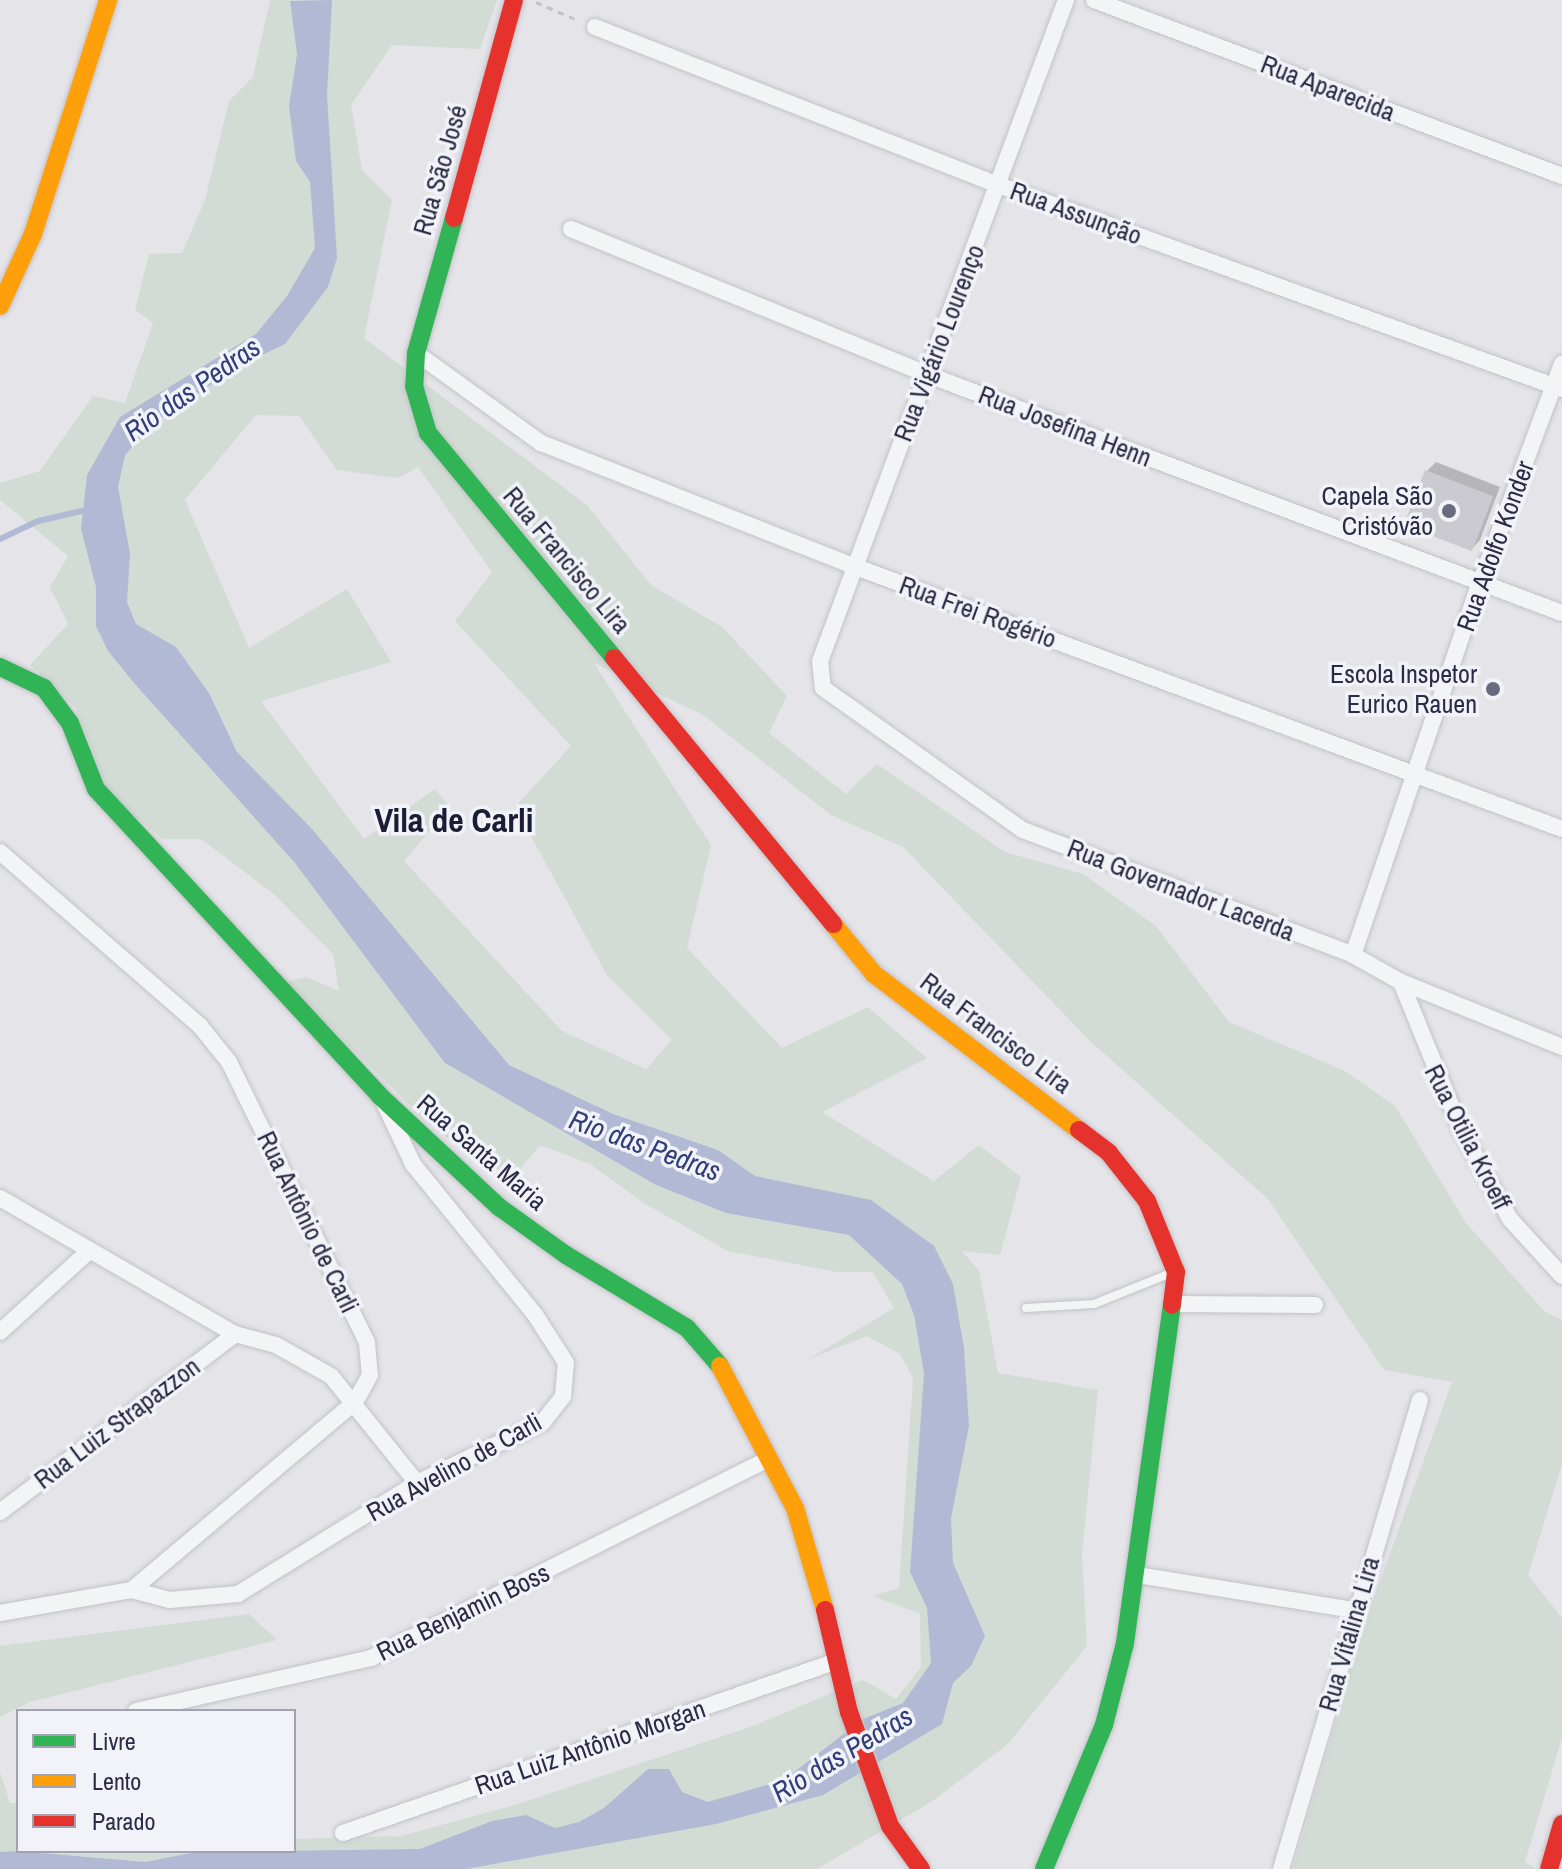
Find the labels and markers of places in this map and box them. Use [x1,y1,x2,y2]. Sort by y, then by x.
place label: Capela São Cristóvão [1322,480,1433,542]
marker: Capela São Cristóvão [1440,502,1458,520]
place label: Escola Inspetor Eurico Rauen [1330,658,1477,720]
marker: Escola Inspetor Eurico Rauen [1484,680,1502,698]

